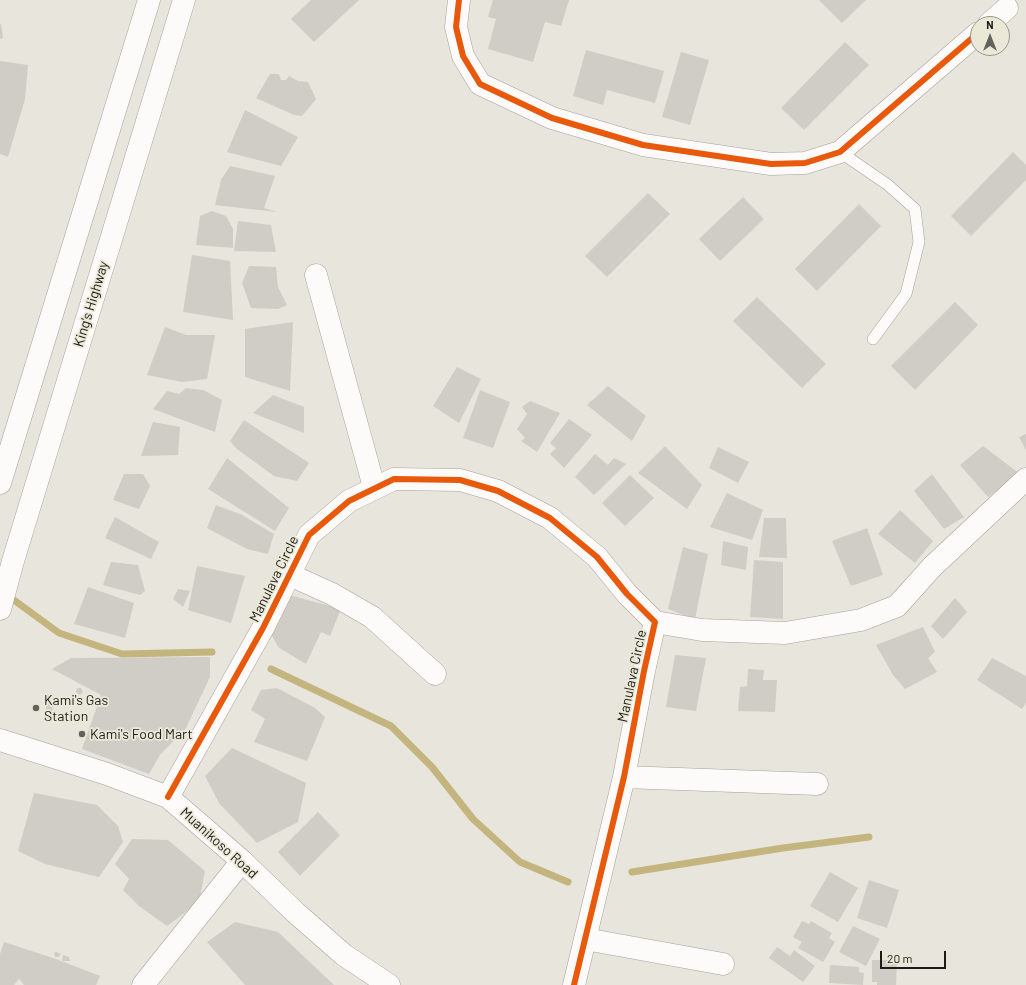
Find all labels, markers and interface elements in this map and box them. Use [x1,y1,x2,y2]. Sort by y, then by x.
north arrow [970,16,1010,56]
text: N [986,18,994,31]
street label: King's Highway [70,259,112,349]
street label: Manulava Circle [246,533,302,625]
street label: Manulava Circle [614,628,650,724]
place label: Kami's Gas Station [44,692,108,724]
marker: Kami's Gas Station [31,703,41,713]
place label: Kami's Food Mart [90,726,193,742]
marker: Kami's Food Mart [77,729,87,739]
street label: Muanikoso Road [177,804,261,882]
scale bar [882,943,948,969]
text: 20 m [887,951,913,965]

